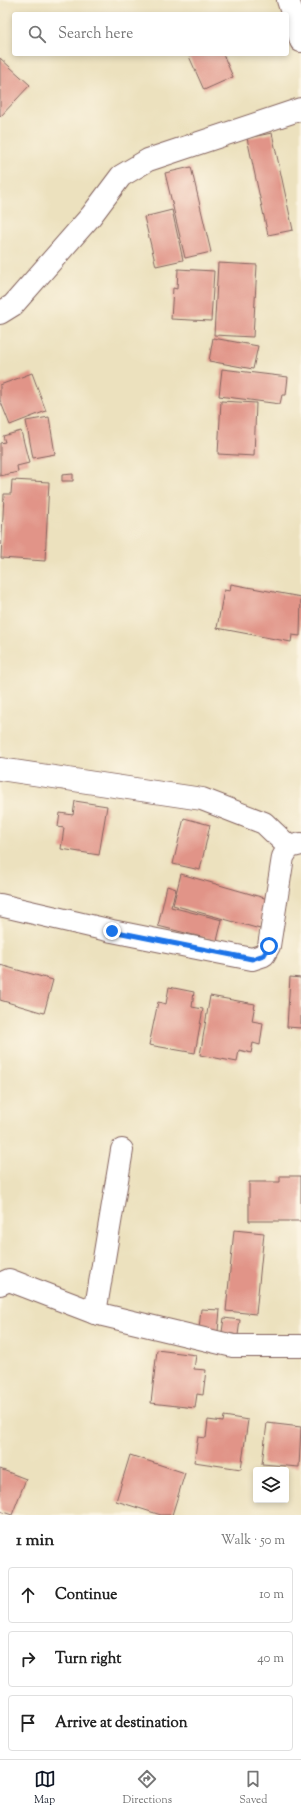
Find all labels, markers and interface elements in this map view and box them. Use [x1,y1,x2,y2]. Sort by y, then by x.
search box [12,12,289,56]
icon: search [26,23,48,45]
text: Search here [58,24,133,45]
route end [103,922,121,940]
route start [260,937,278,955]
map controls [253,1467,289,1503]
button: layers [253,1467,289,1503]
text: 1 min [16,1529,54,1553]
text: Walk · 50 m [221,1532,285,1550]
icon: ahead [17,1584,39,1606]
text: Continue [55,1585,117,1606]
text: 10 m [259,1586,284,1604]
icon: right [17,1648,39,1670]
text: Turn right [55,1649,121,1670]
text: 40 m [257,1650,284,1668]
icon: arrive [17,1712,39,1734]
text: Arrive at destination [55,1713,188,1734]
tab: Map [34,1768,56,1808]
tab: Directions [123,1768,172,1808]
tab: Saved [239,1768,267,1808]

